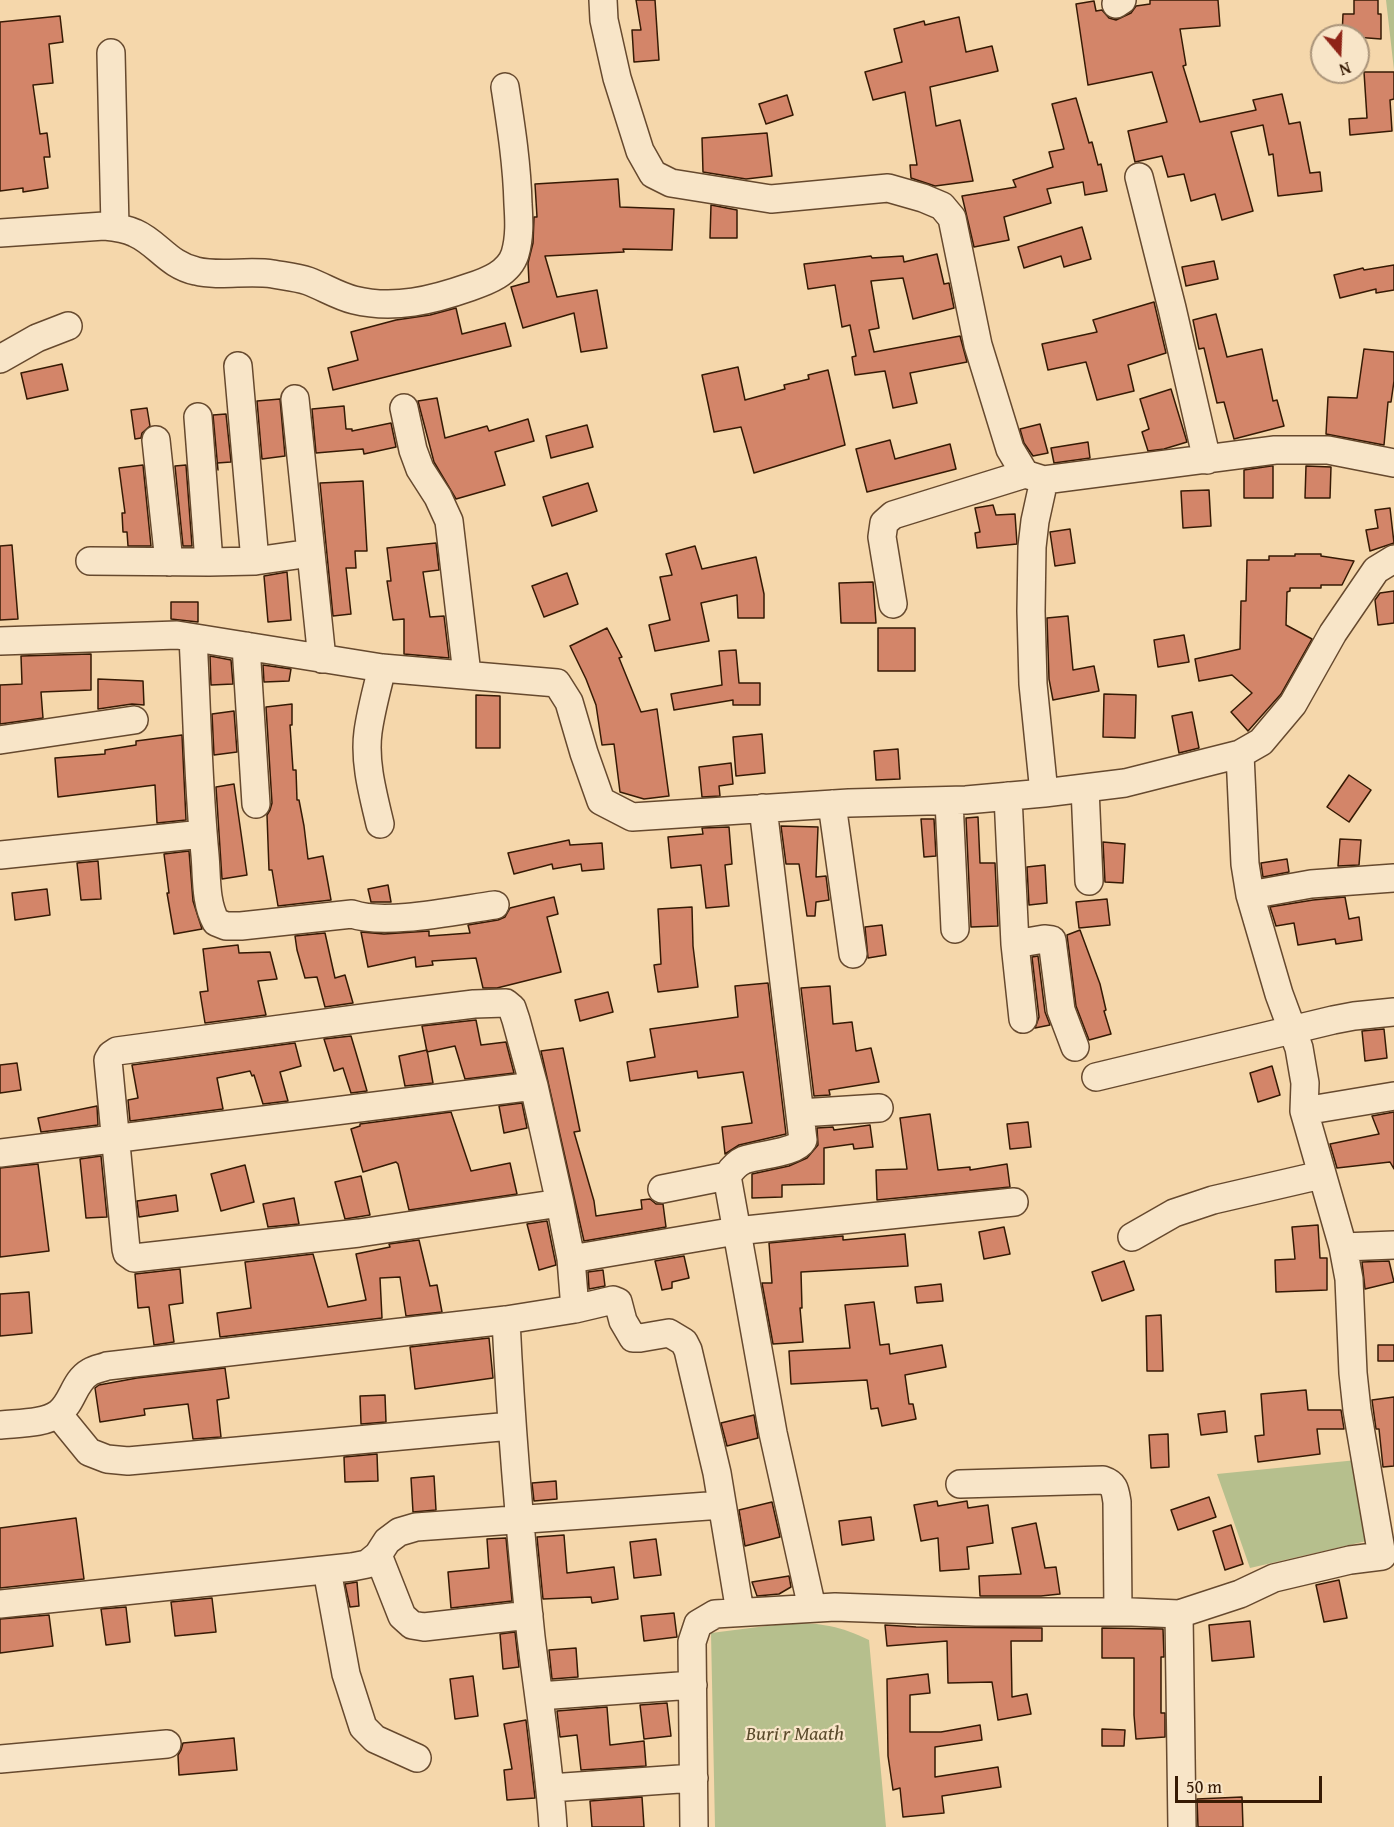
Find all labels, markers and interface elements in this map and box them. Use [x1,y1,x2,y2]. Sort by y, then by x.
north arrow [1310,24,1370,84]
text: N [1336,56,1354,82]
park label: Buri r Maath [746,1723,844,1747]
scale bar [1178,1764,1325,1802]
text: 50 m [1186,1773,1222,1800]

